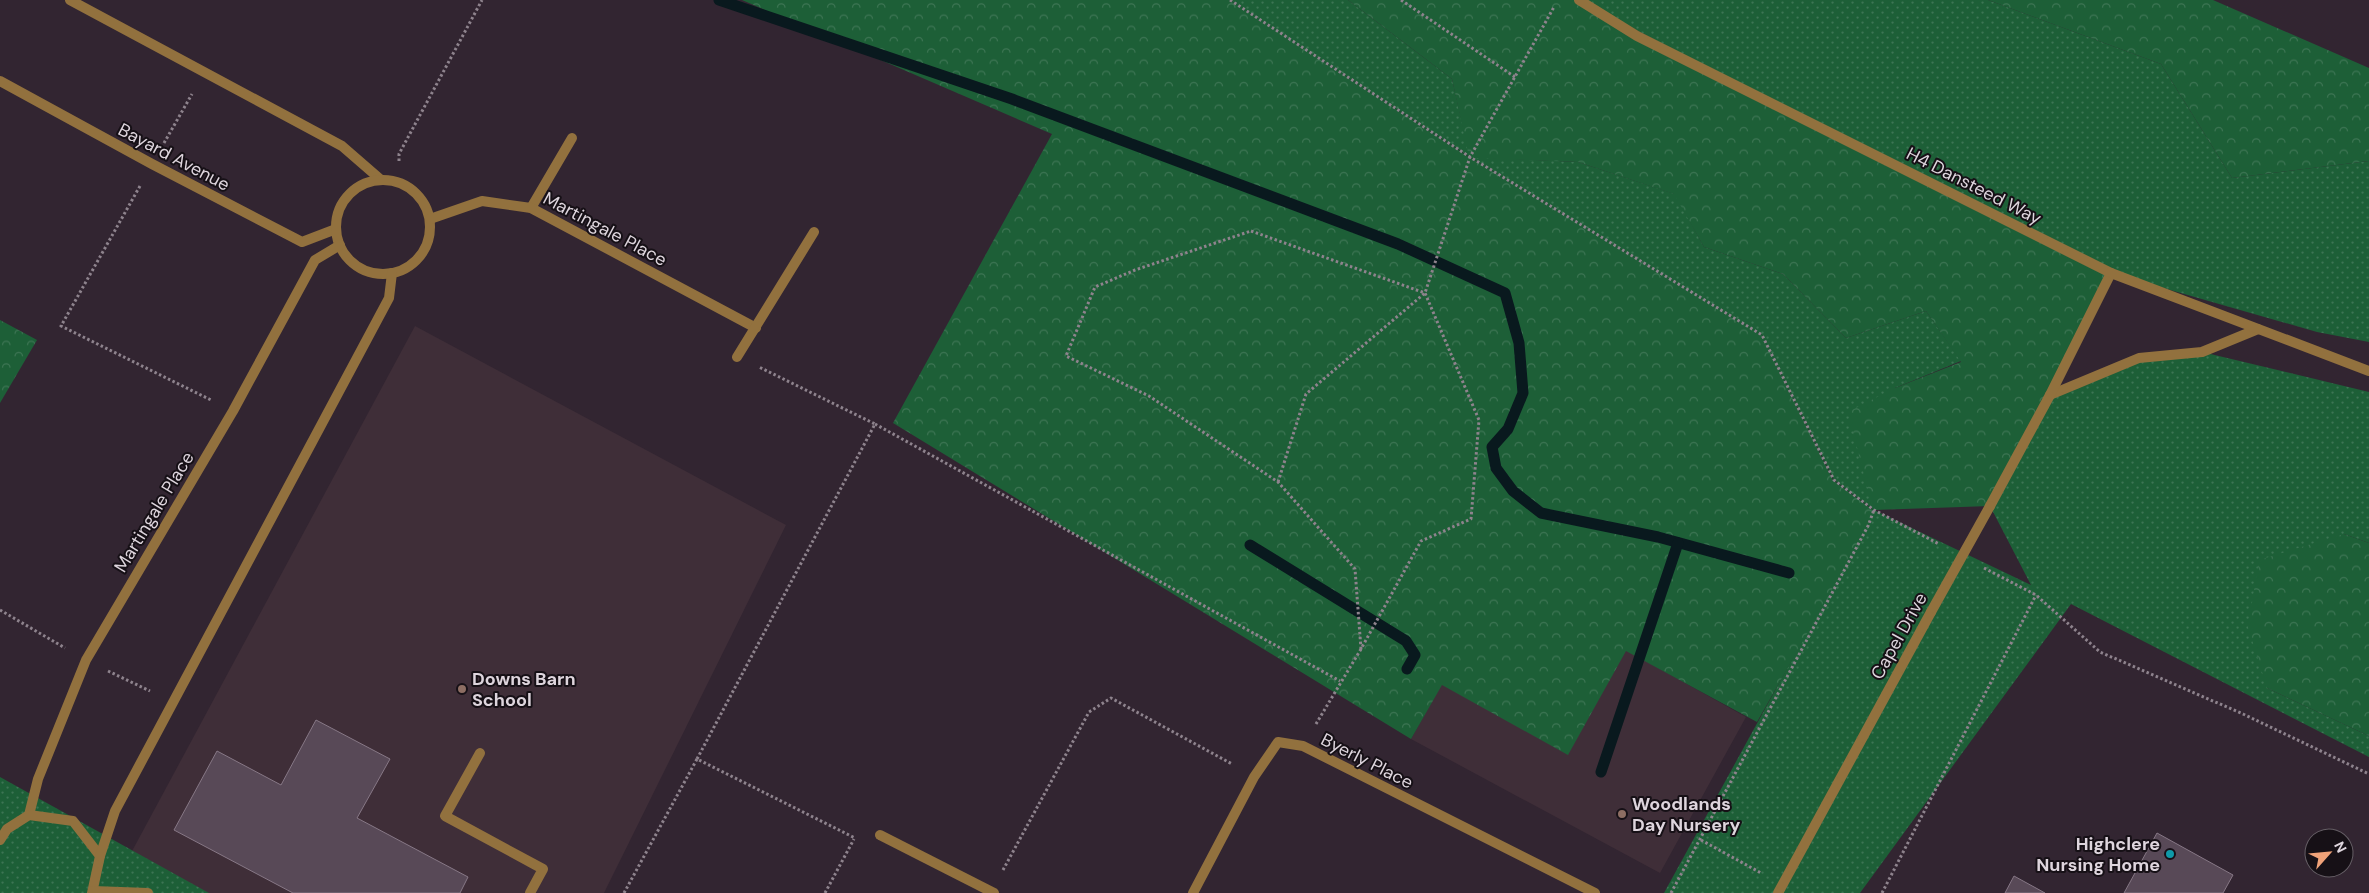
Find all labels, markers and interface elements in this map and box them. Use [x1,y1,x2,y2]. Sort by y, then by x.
street label: Bayard Avenue [114,117,234,197]
street label: H4 Dansteed Way [1902,142,2046,230]
street label: Martingale Place [539,186,671,272]
street label: Martingale Place [108,447,200,577]
street label: Capel Drive [1865,588,1933,684]
place label: Downs Barn School [472,667,576,712]
marker: Downs Barn School [456,683,468,695]
street label: Byerly Place [1317,727,1417,795]
place label: Woodlands Day Nursery [1632,792,1740,837]
marker: Woodlands Day Nursery [1616,808,1628,820]
north arrow [2304,828,2354,878]
place label: Highclere Nursing Home [2036,832,2160,877]
text: N [2330,838,2351,856]
marker: Highclere Nursing Home [2164,848,2176,860]

